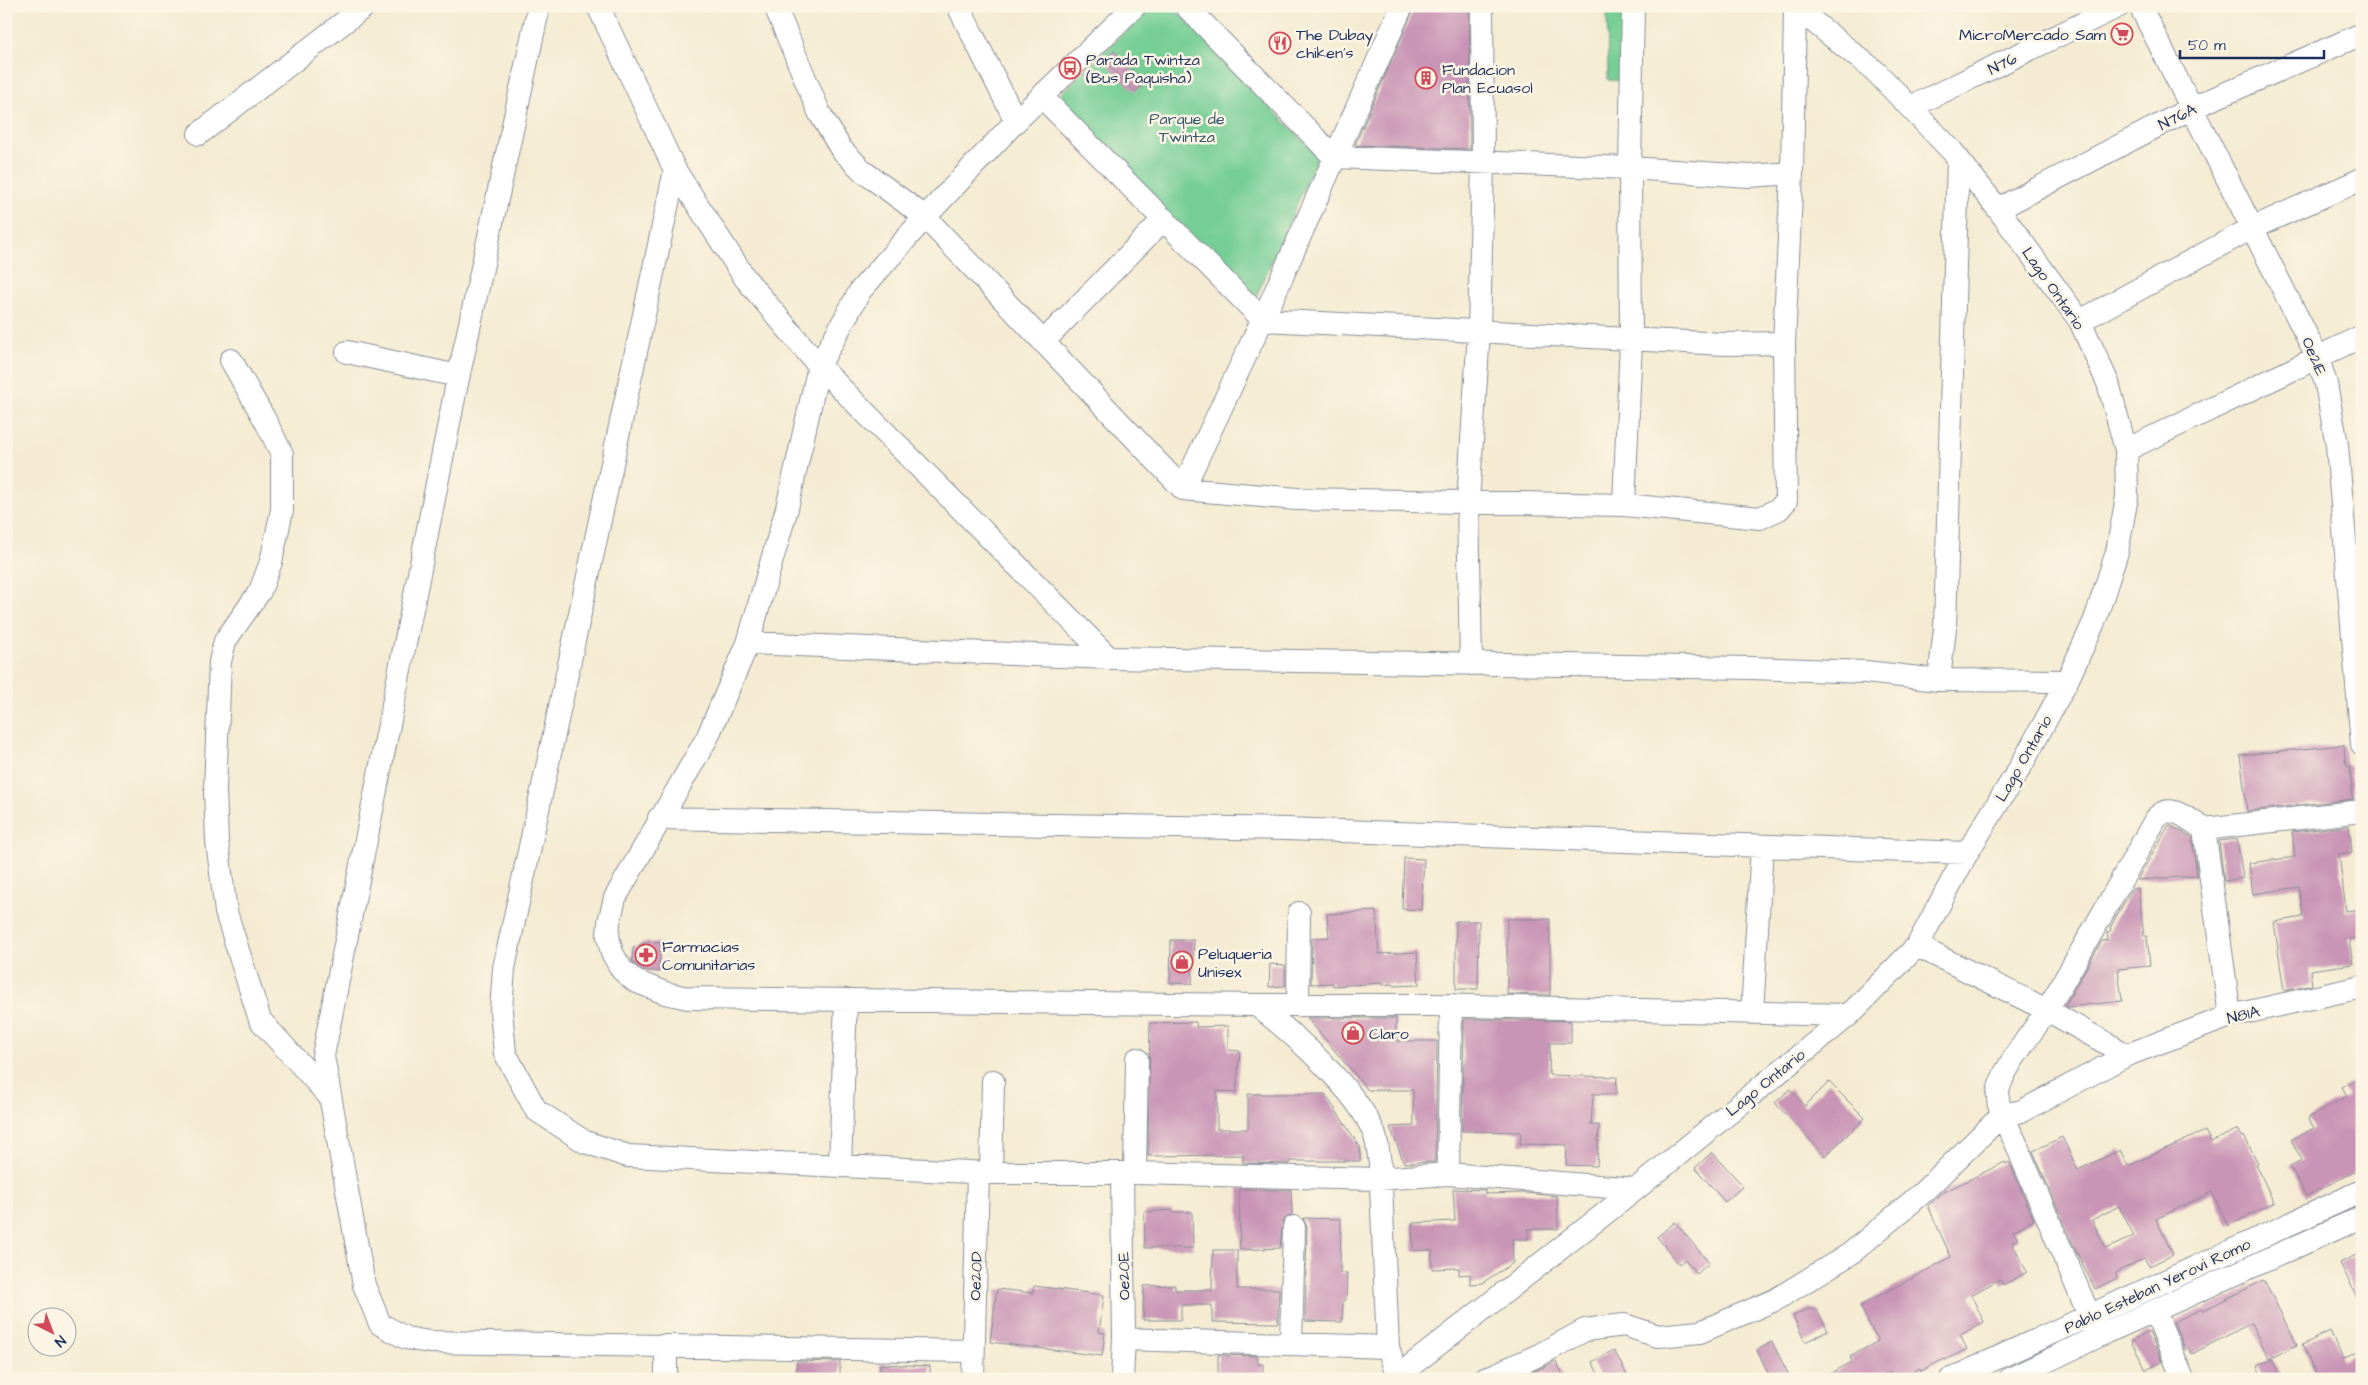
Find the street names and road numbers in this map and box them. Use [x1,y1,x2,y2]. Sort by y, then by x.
street label: N76 [1984,47,2021,80]
street label: N76A [2155,98,2200,136]
street label: Lago Ontario [2016,243,2090,335]
street label: Oe21E [2296,334,2332,380]
street label: Lago Ontario [1990,711,2058,806]
street label: N81A [2225,1000,2262,1030]
street label: Lago Ontario [1721,1044,1811,1122]
street label: Pablo Esteban Yerovi Romo [2061,1233,2254,1339]
street label: Oe20D [964,1251,988,1301]
street label: Oe20E [1113,1251,1135,1300]

